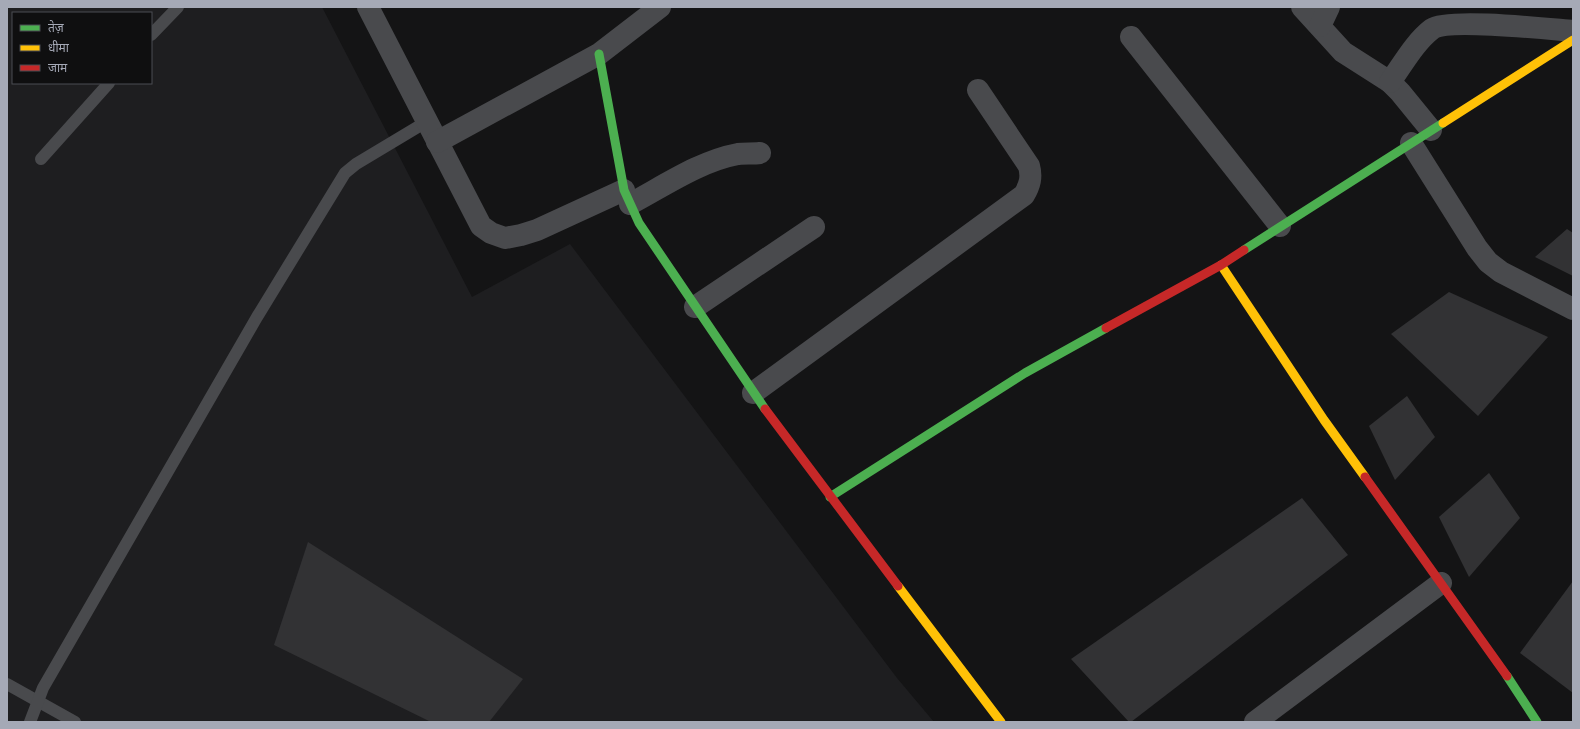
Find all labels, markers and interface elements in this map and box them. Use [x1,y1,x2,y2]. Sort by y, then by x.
legend [12,12,152,84]
text: तेज़ [48,20,65,35]
text: धीमा [48,40,70,55]
text: जाम [48,60,68,75]

